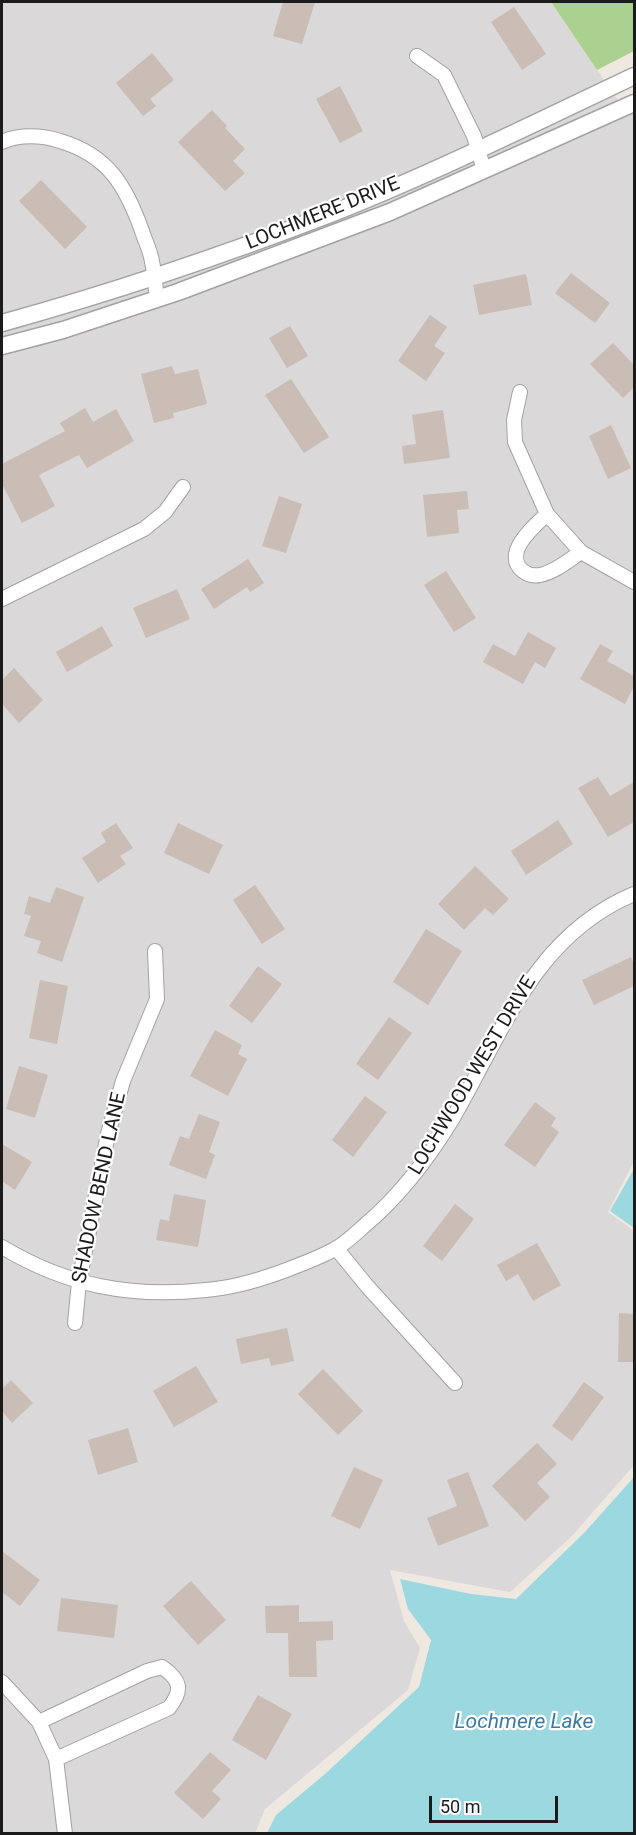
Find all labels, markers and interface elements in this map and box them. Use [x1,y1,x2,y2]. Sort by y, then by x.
street label: LOCHMERE DRIVE [243,172,403,256]
street label: LOCHWOOD WEST DRIVE [404,972,542,1180]
street label: SHADOW BEND LANE [68,1090,132,1286]
water label: Lochmere Lake [455,1710,593,1736]
scale bar [432,1784,561,1822]
text: 50 m [440,1796,480,1817]

